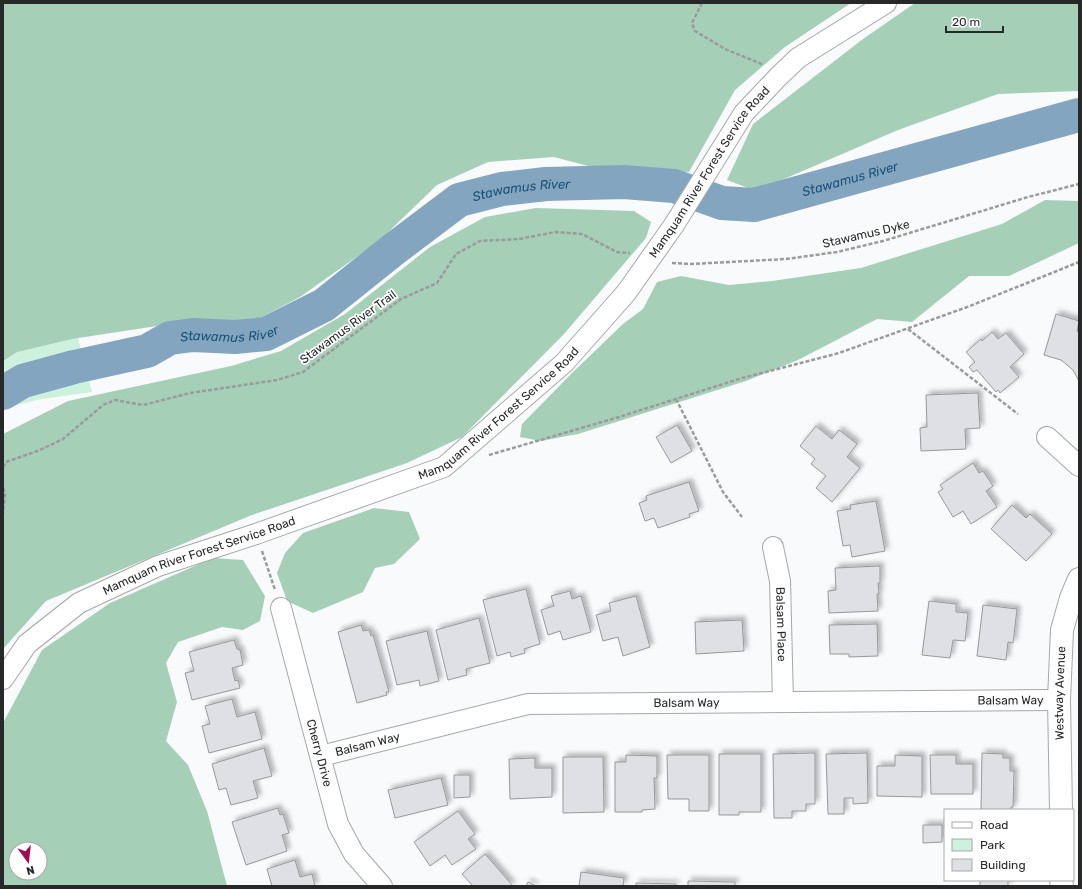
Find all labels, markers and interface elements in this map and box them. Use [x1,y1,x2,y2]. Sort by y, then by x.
scale bar [946,8,1003,34]
text: 20 m [952,15,980,29]
street label: Mamquam River Forest Service Road [646,83,772,260]
water label: Stawamus River [800,158,901,199]
water label: Stawamus River [471,176,571,204]
street label: Stawamus Dyke [821,217,911,251]
street label: Stawamus River Trail [297,287,399,367]
water label: Stawamus River [179,322,282,345]
street label: Mamquam River Forest Service Road [416,344,582,483]
street label: Mamquam River Forest Service Road [101,514,297,598]
street label: Balsam Place [773,587,789,662]
street label: Westway Avenue [1052,646,1068,740]
street label: Balsam Way [977,693,1044,708]
street label: Balsam Way [653,696,720,710]
street label: Cherry Drive [304,718,335,789]
street label: Balsam Way [334,729,402,759]
legend [944,809,1074,881]
text: Road [980,818,1008,832]
text: Park [980,838,1006,852]
north arrow [8,841,48,881]
text: Building [980,858,1026,872]
text: N [25,863,36,878]

